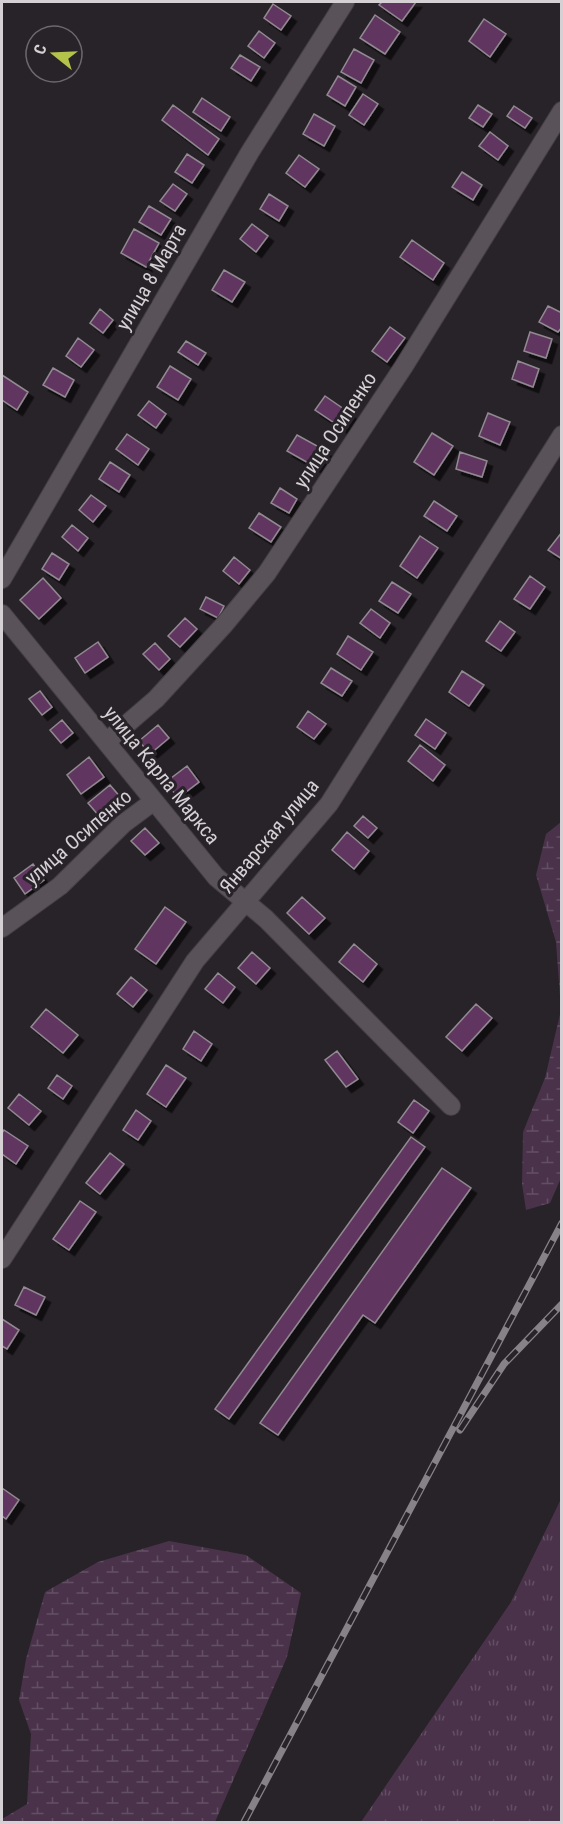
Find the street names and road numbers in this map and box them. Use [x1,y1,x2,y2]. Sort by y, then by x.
street label: улица 8 Марта [111,219,191,335]
street label: улица Осипенко [289,367,381,493]
street label: улица Карла Маркса [99,701,225,849]
street label: Январская улица [214,774,324,898]
street label: улица Осипенко [20,784,136,890]

